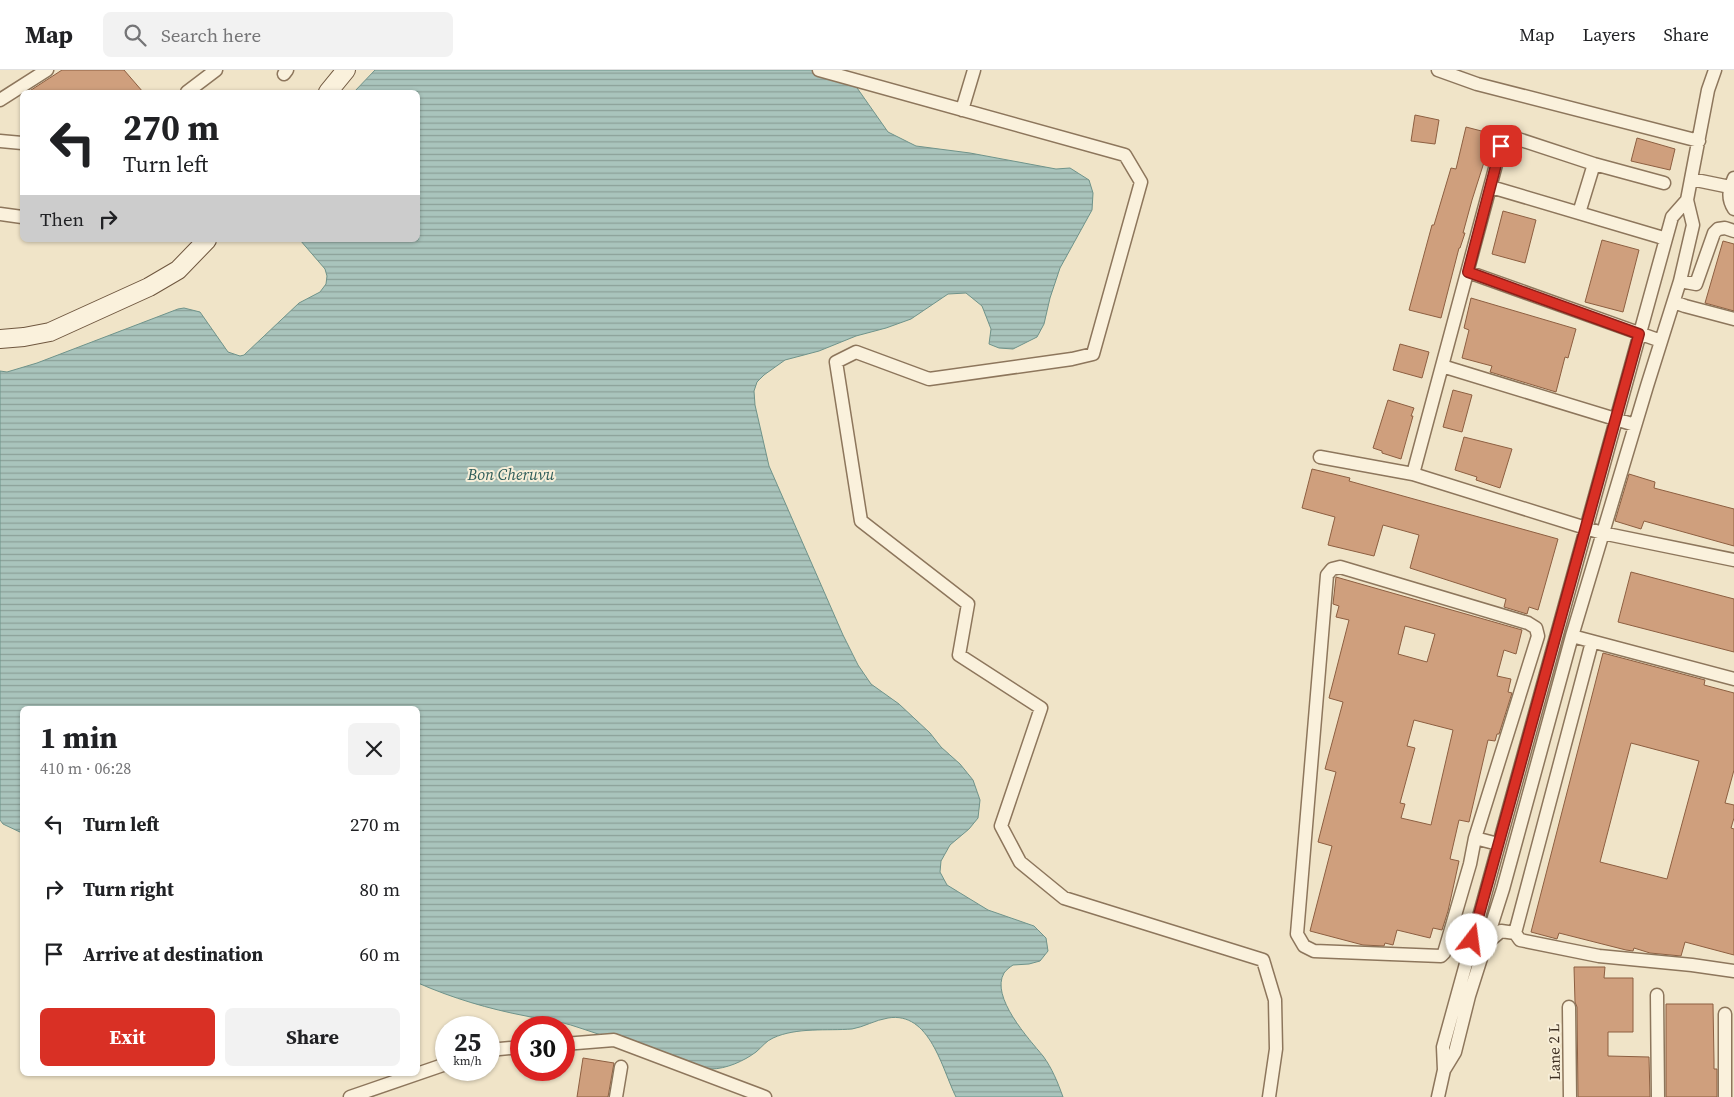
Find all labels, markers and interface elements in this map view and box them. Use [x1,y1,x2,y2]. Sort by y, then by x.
search box [103,12,453,57]
text: Map [25,18,73,51]
icon: search [121,21,149,49]
text: Search here [161,22,261,48]
text: Map [1519,22,1554,47]
text: Layers [1582,22,1635,47]
text: Share [1663,22,1709,47]
text: 270 m [123,104,219,152]
icon: left [40,110,105,175]
pin [1480,125,1522,167]
icon: arrive [1487,132,1515,160]
text: Turn left [123,149,208,179]
icon: right [94,205,122,233]
text: Then [40,206,84,232]
water label: Bon Cheruvu [467,463,555,485]
text: 1 min [40,717,118,758]
button: close [348,723,400,775]
text: 410 m · 06:28 [40,757,131,779]
icon: left [40,810,68,838]
text: Turn left [83,811,159,837]
text: 270 m [350,811,400,837]
icon: right [40,875,68,903]
text: Turn right [83,876,174,902]
text: 80 m [359,876,400,902]
position arrow [1445,913,1497,965]
icon: arrive [40,940,68,968]
text: Arrive at destination [83,941,263,967]
text: 60 m [359,941,400,967]
button: Exit [40,1008,215,1066]
button: Share [225,1008,400,1066]
speed limit sign: 30 [510,1016,575,1081]
street label: Lane 2 L [1543,1023,1565,1081]
text: 25 [454,1025,481,1059]
text: km/h [453,1053,482,1069]

